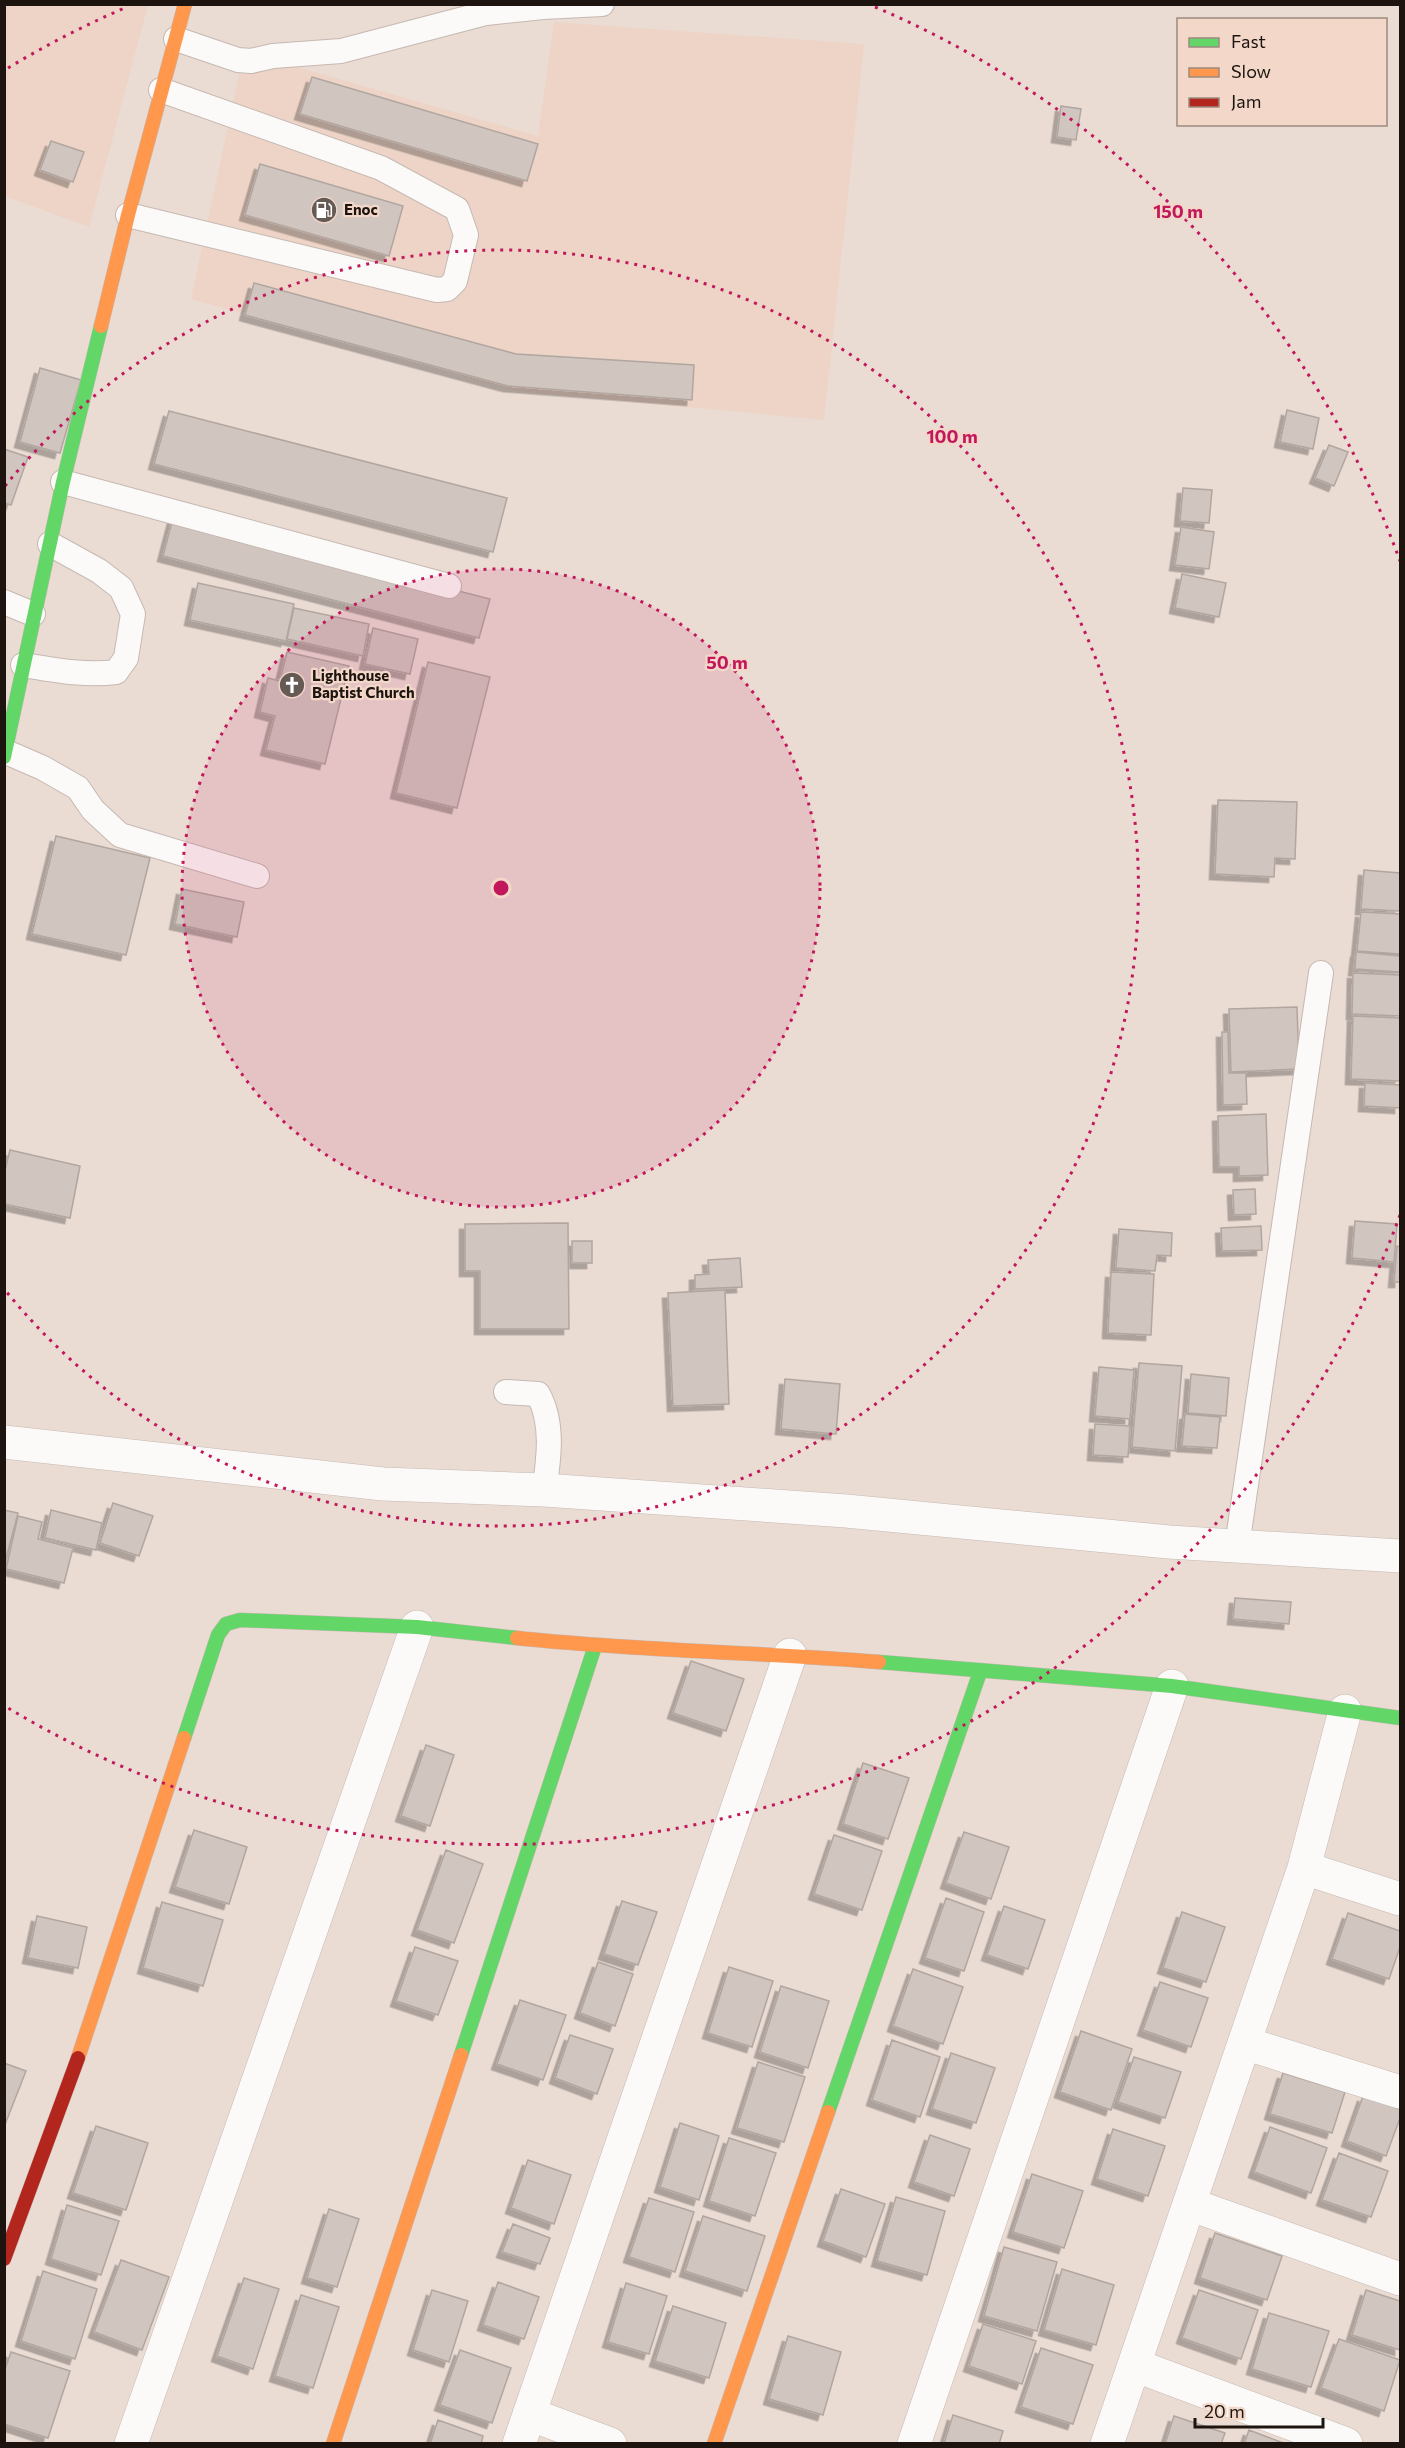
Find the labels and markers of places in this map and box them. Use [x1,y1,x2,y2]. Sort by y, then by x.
fuel station icon: Enoc [309,195,339,225]
place label: Enoc [344,200,378,218]
place label: Lighthouse Baptist Church [312,666,415,701]
church icon: Lighthouse Baptist Church [277,670,307,700]
centre of rings [491,878,511,898]

